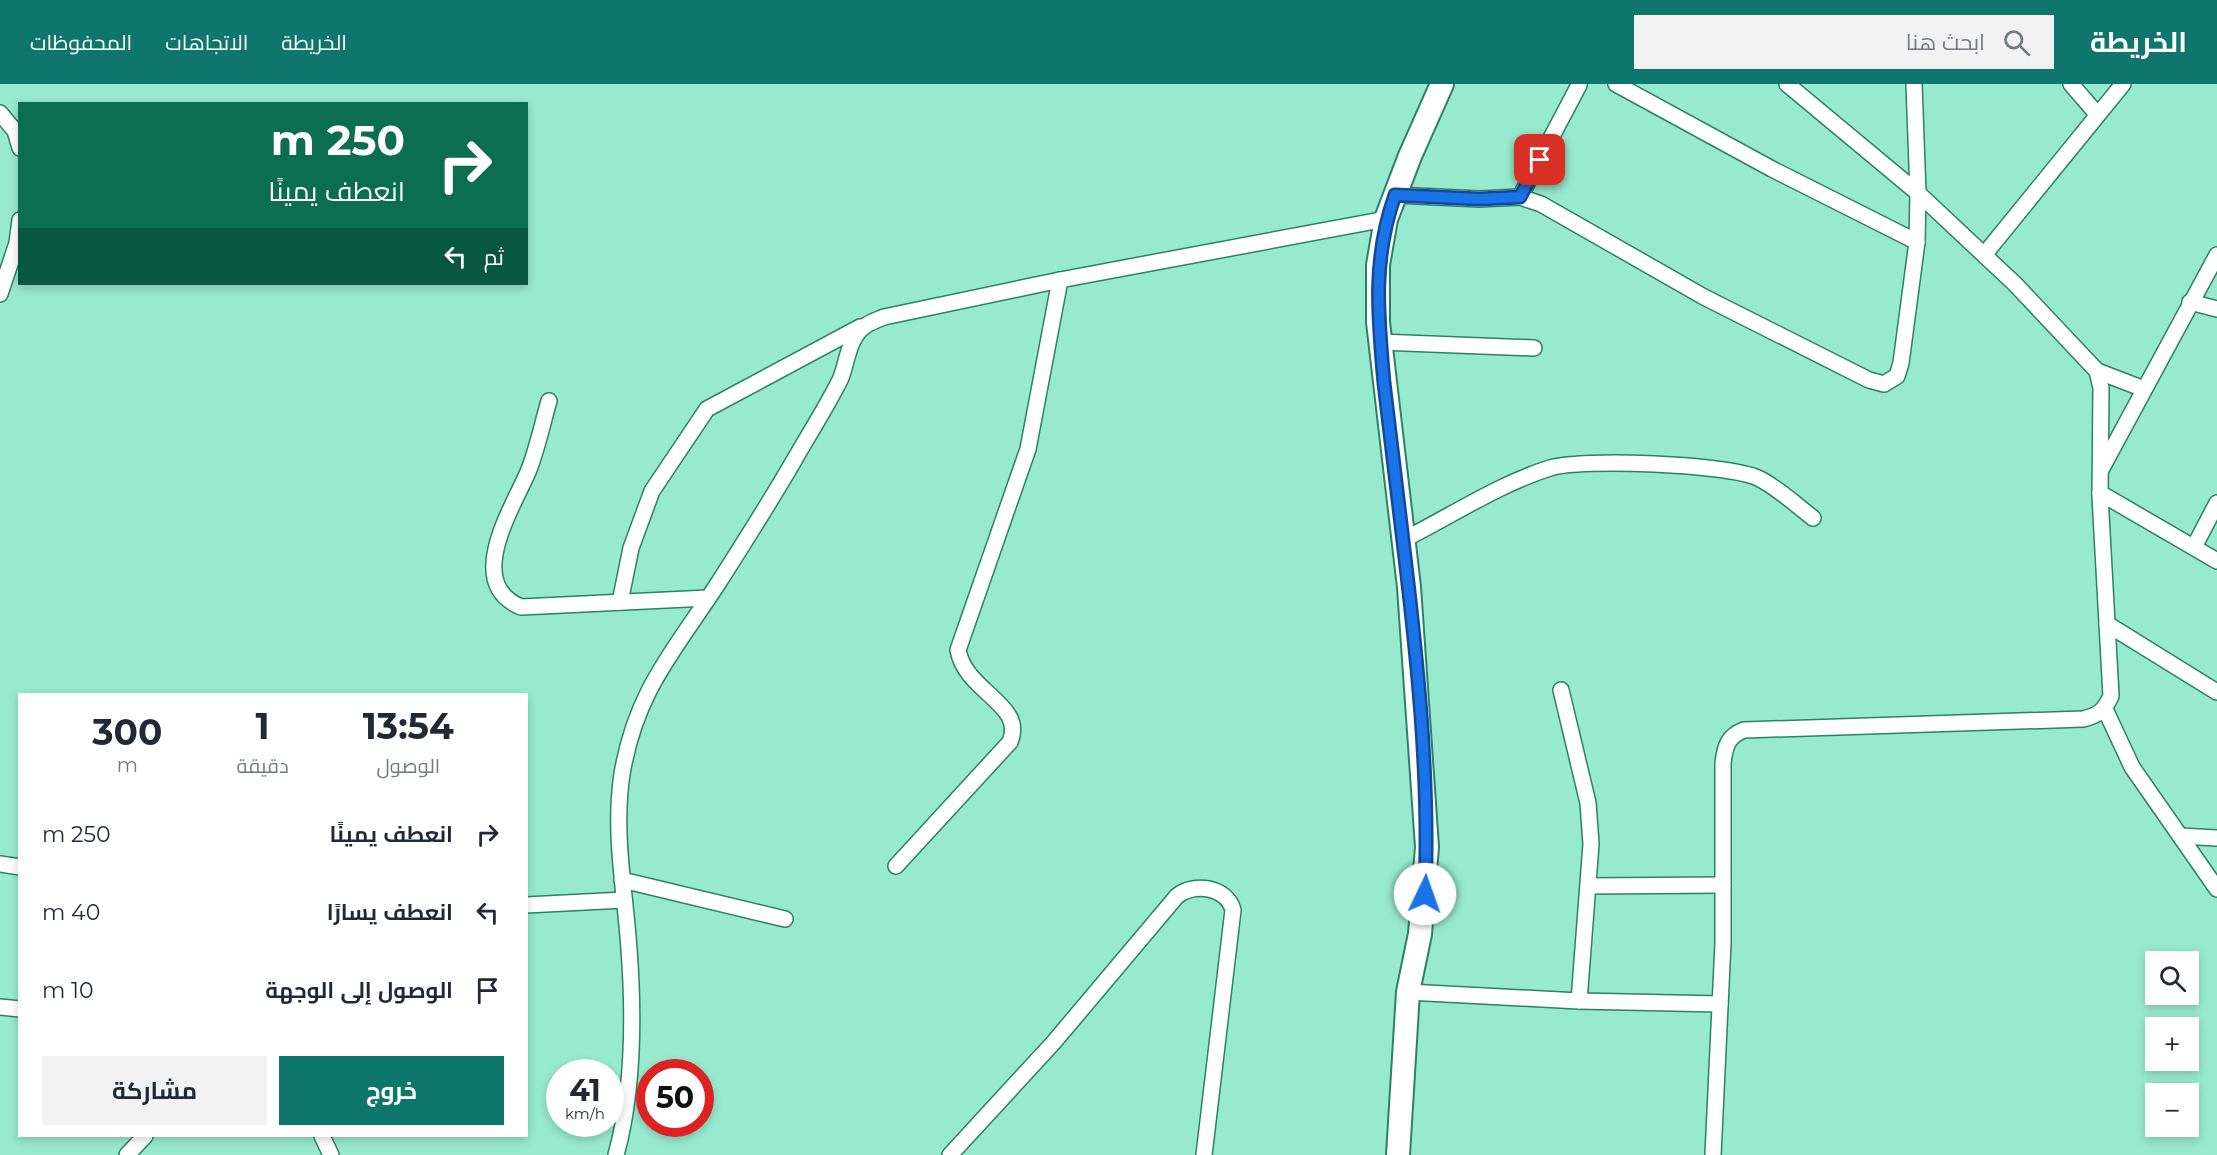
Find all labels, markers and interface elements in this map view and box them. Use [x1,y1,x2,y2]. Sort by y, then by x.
search box [1634,15,2054,69]
text: الخريطة [2090,25,2187,59]
icon: search [2000,26,2033,59]
text: ابحث هنا [1906,29,1985,56]
text: المحفوظات [30,30,132,55]
text: الاتجاهات [165,30,248,55]
text: الخريطة [281,30,347,55]
text: 250 m [271,114,405,166]
icon: right [426,126,504,204]
pin [1514,134,1565,185]
icon: arrive [1523,143,1556,176]
text: انعطف يمينًا [268,175,405,208]
icon: left [439,240,472,273]
text: ثم [484,244,504,271]
text: 1 [256,704,270,748]
text: 13:54 [363,704,454,748]
text: 300 [92,710,162,754]
text: m [117,753,138,777]
text: دقيقة [237,754,289,778]
text: الوصول [376,754,440,778]
icon: right [471,818,504,851]
text: 250 m [42,821,111,848]
text: انعطف يمينًا [329,821,453,848]
position arrow [1393,862,1457,926]
icon: left [471,896,504,929]
text: 40 m [42,899,100,926]
text: انعطف يسارًا [327,899,453,926]
map controls [2145,951,2199,1137]
button: search [2145,951,2199,1005]
icon: arrive [471,974,504,1007]
text: 10 m [42,977,94,1004]
text: الوصول إلى الوجهة [265,977,453,1004]
button: + [2145,1017,2199,1071]
button: مشاركة [42,1056,267,1125]
button: خروج [279,1056,504,1125]
speed limit sign: 50 [636,1059,714,1137]
text: 41 [569,1072,601,1109]
button: − [2145,1083,2199,1137]
text: km/h [565,1104,605,1123]

